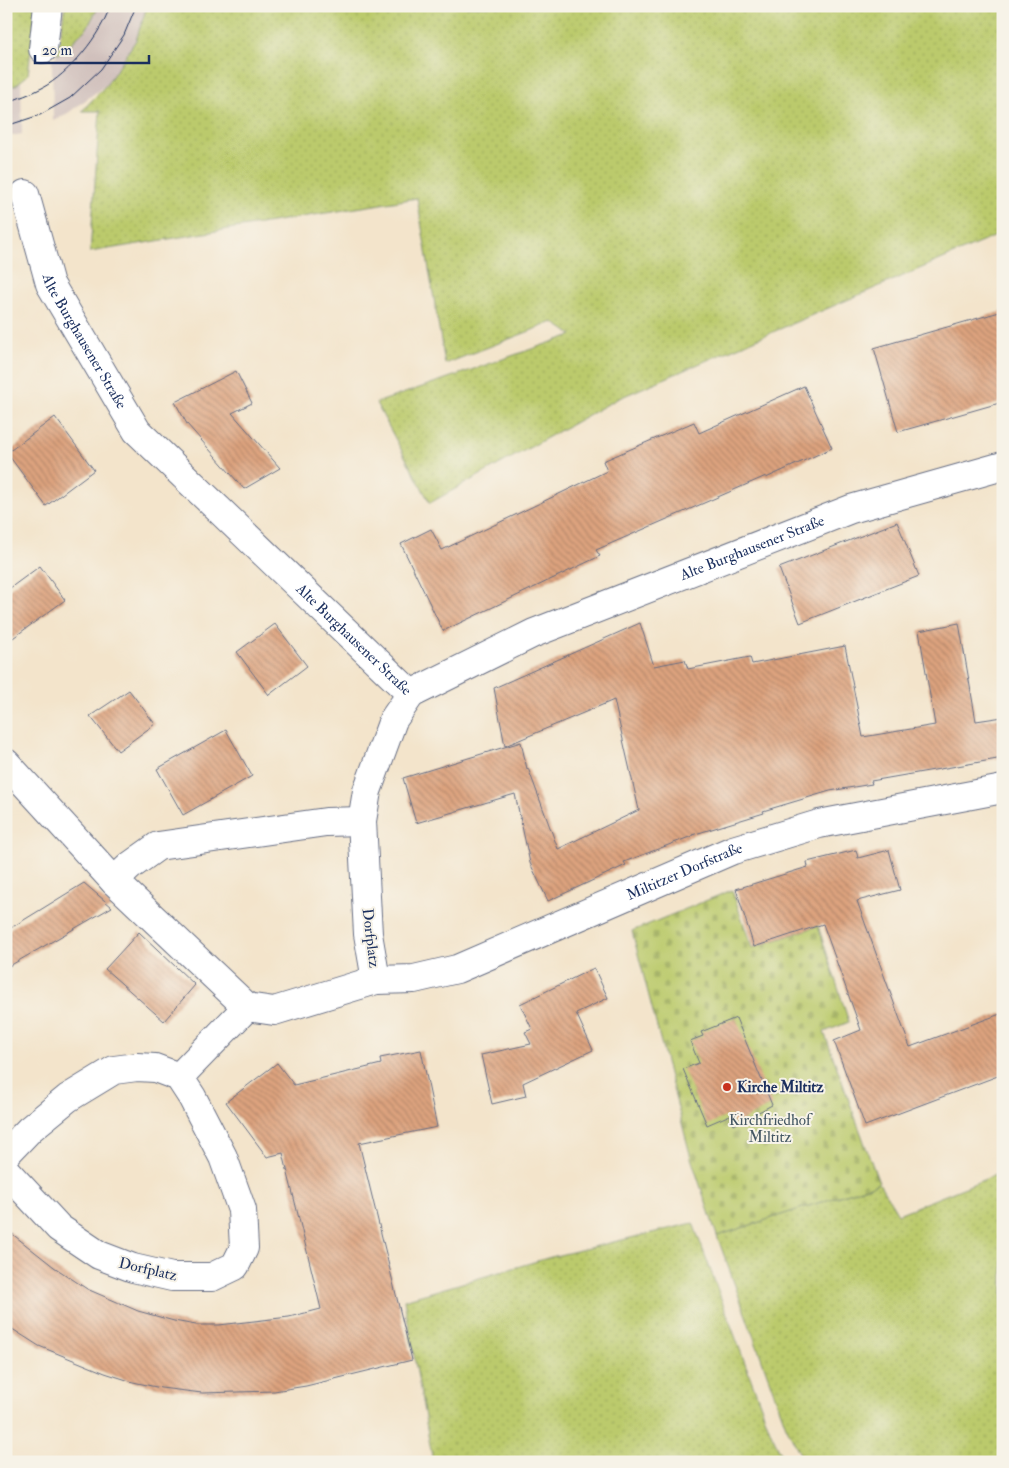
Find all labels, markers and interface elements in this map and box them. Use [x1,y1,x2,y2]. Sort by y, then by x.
scale bar [35,32,149,64]
text: 20 m [42,41,72,60]
street label: Alte Burghausener Straße [37,271,131,412]
street label: Alte Burghausener Straße [676,511,827,585]
street label: Alte Burghausener Straße [291,579,416,700]
street label: Miltitzer Dorfstraße [624,839,745,905]
street label: Dorfplatz [356,907,384,969]
place label: Kirche Miltitz [737,1078,824,1097]
marker: Kirche Miltitz [721,1081,733,1093]
park label: Kirchfriedhof Miltitz [729,1111,813,1147]
street label: Dorfplatz [117,1254,179,1286]

